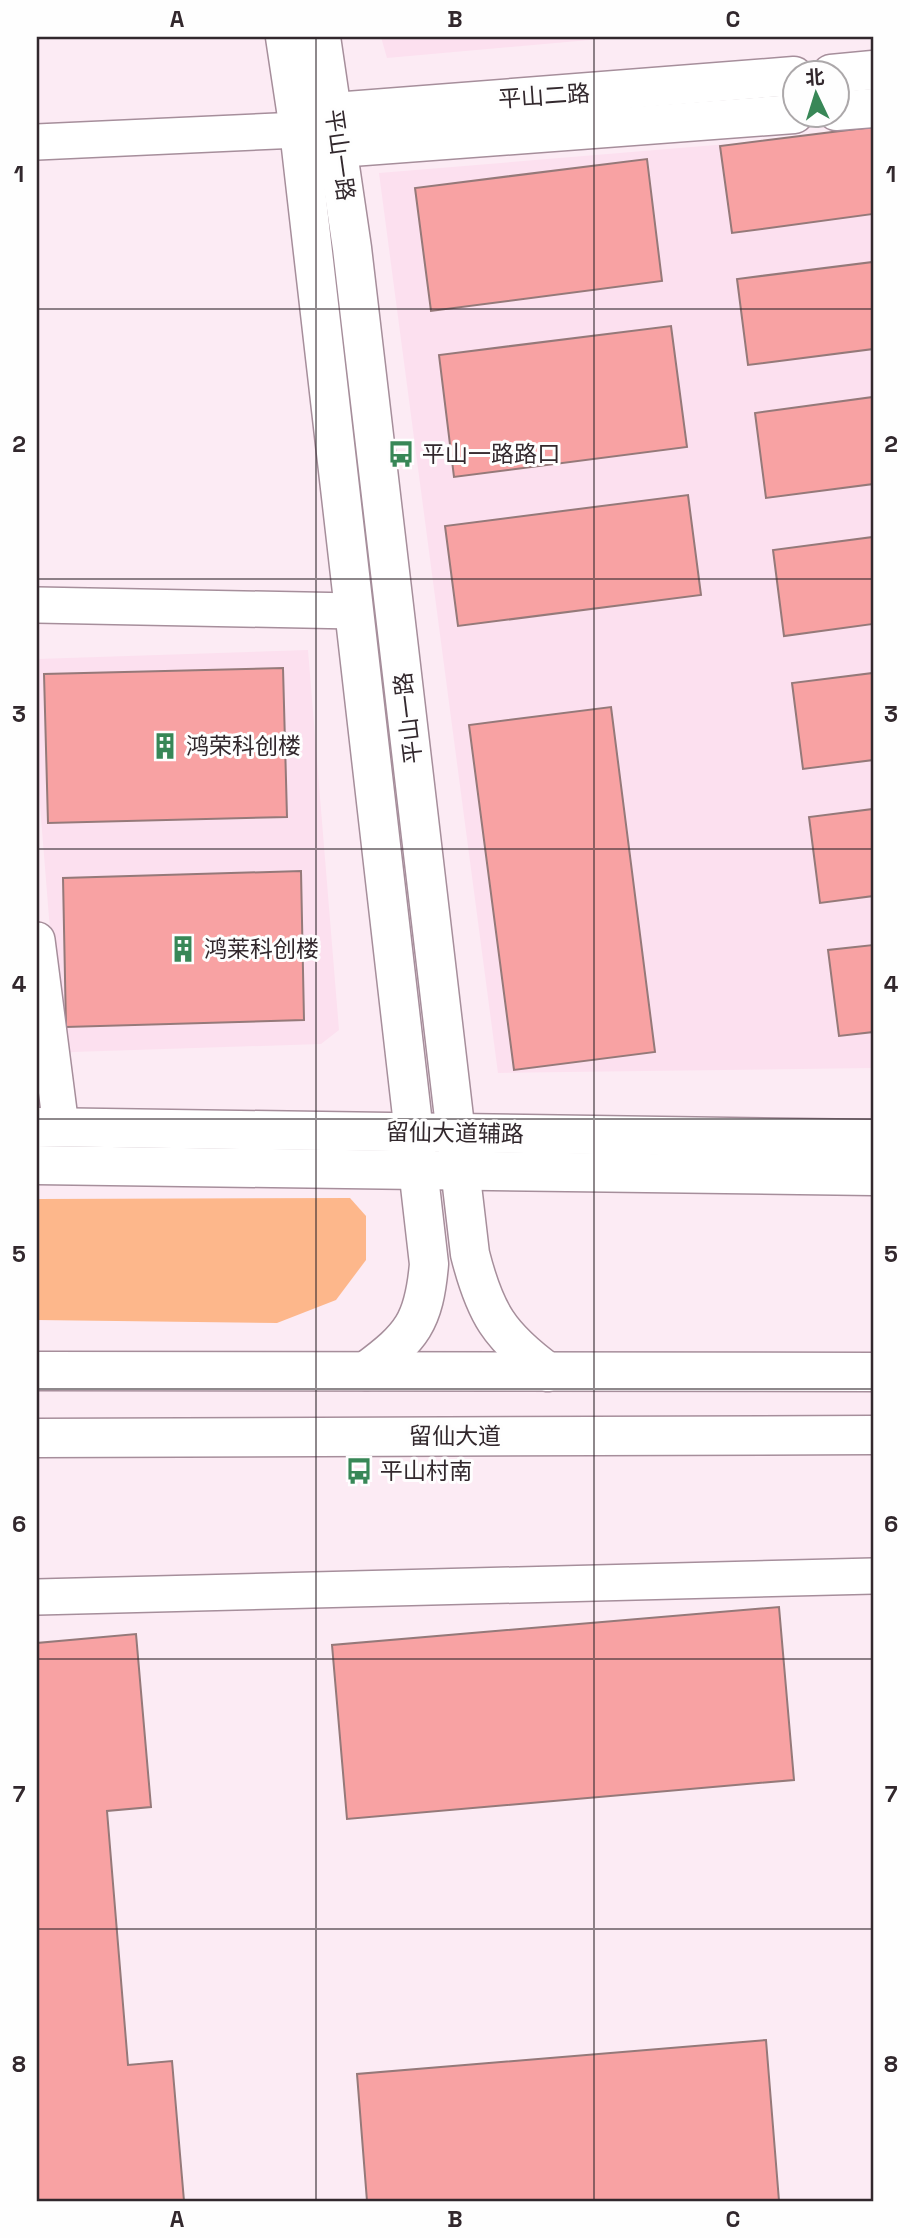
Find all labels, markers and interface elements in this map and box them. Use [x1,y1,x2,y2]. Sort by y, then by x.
text: A [170,4,185,34]
text: B [447,4,463,34]
text: C [726,4,740,34]
north arrow [780,60,850,130]
text: 北 [804,64,825,91]
street label: 平山二路 [497,78,591,114]
street label: 平山一路 [319,107,361,203]
text: 1 [14,159,24,189]
text: 1 [886,159,896,189]
text: 2 [12,429,26,459]
text: 2 [884,429,898,459]
bus stop icon: 平山一路路口 [386,439,416,469]
place label: 平山一路路口 [422,439,560,469]
street label: 平山一路 [388,671,428,765]
text: 3 [12,699,26,729]
text: 3 [884,699,898,729]
building icon: 鸿荣科创楼 [150,731,180,761]
place label: 鸿荣科创楼 [186,731,301,761]
building icon: 鸿莱科创楼 [168,934,198,964]
place label: 鸿莱科创楼 [204,934,319,964]
text: 4 [12,969,27,999]
text: 4 [884,969,899,999]
street label: 留仙大道辅路 [386,1117,524,1149]
text: 5 [12,1239,26,1269]
text: 5 [884,1239,898,1269]
street label: 留仙大道 [409,1421,501,1451]
bus stop icon: 平山村南 [344,1456,374,1486]
place label: 平山村南 [380,1456,472,1486]
text: 6 [12,1509,26,1539]
text: 6 [884,1509,898,1539]
text: 7 [13,1779,26,1809]
text: 7 [885,1779,898,1809]
text: 8 [12,2049,26,2079]
text: 8 [884,2049,898,2079]
text: A [170,2204,185,2234]
text: B [447,2204,463,2234]
text: C [726,2204,740,2234]

